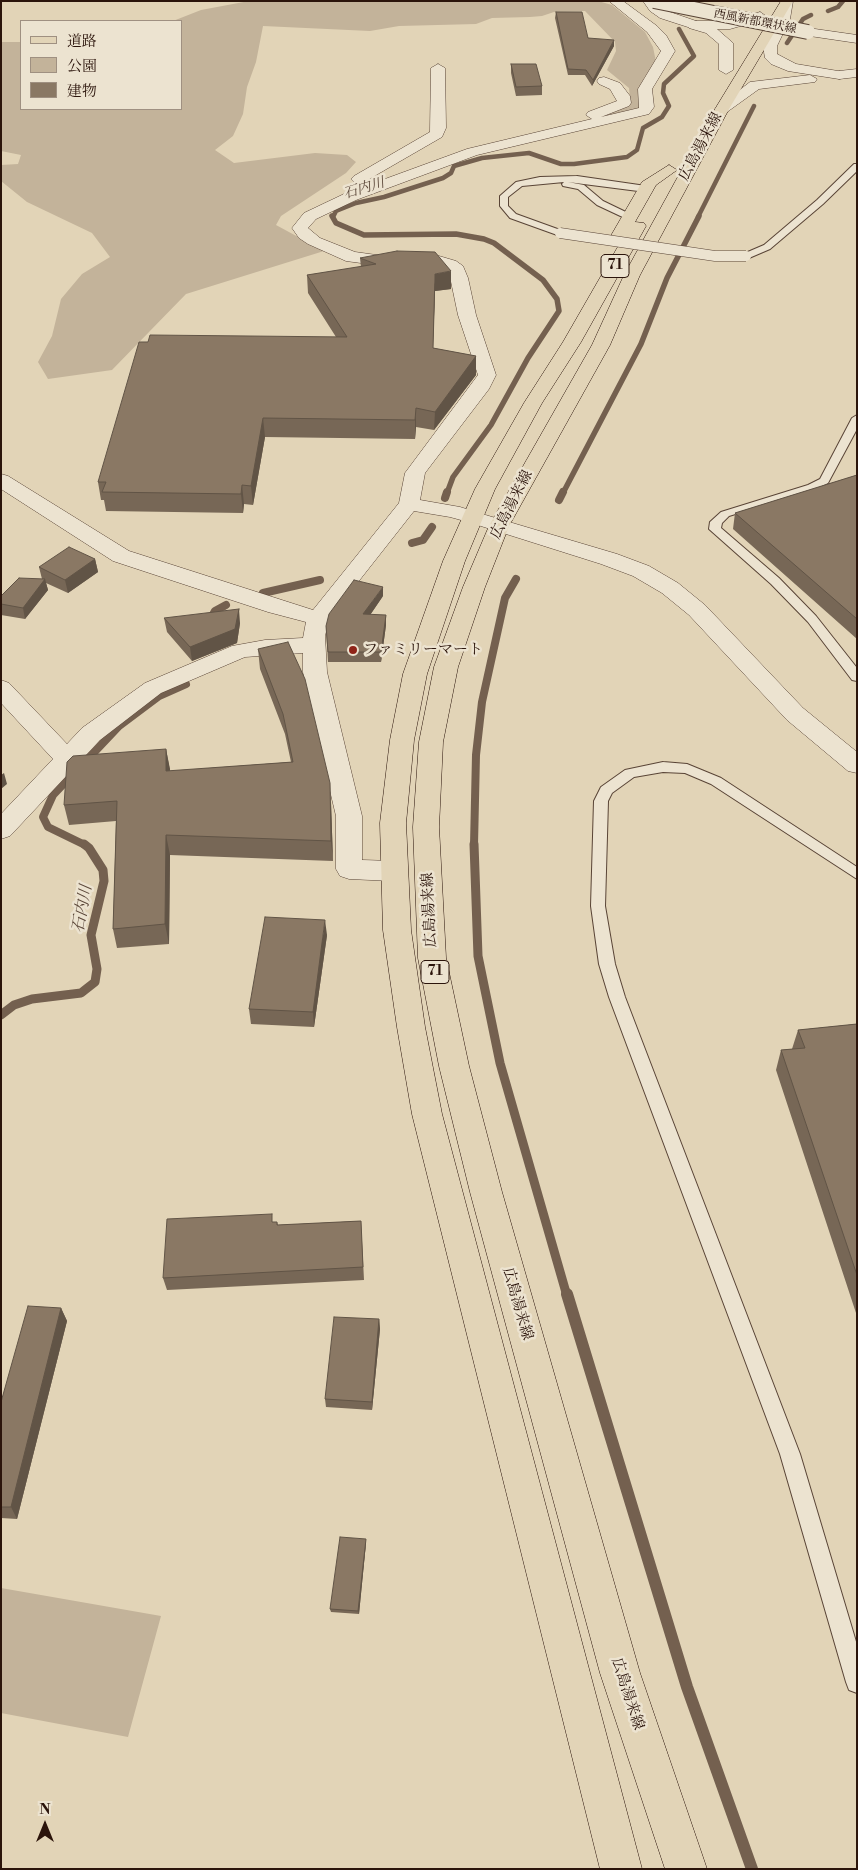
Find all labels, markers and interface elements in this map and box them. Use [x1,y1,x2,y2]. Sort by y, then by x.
street label: 西風新都環状線 [712,7,798,37]
legend [20,20,182,110]
text: 道路 [67,32,97,51]
text: 公園 [67,57,97,76]
text: 建物 [67,82,97,101]
street label: 広島湯来線 [675,110,727,184]
water label: 石内川 [341,175,387,203]
road number: 71 [601,255,629,278]
street label: 広島湯来線 [487,468,537,542]
place label: ファミリーマート [363,641,483,659]
marker: ファミリーマート [347,644,359,656]
street label: 広島湯来線 [419,872,441,948]
water label: 石内川 [69,884,97,934]
road number: 71 [421,960,449,984]
street label: 広島湯来線 [498,1265,536,1343]
street label: 広島湯来線 [607,1656,647,1732]
north arrow [20,1800,70,1850]
text: N [39,1801,51,1819]

